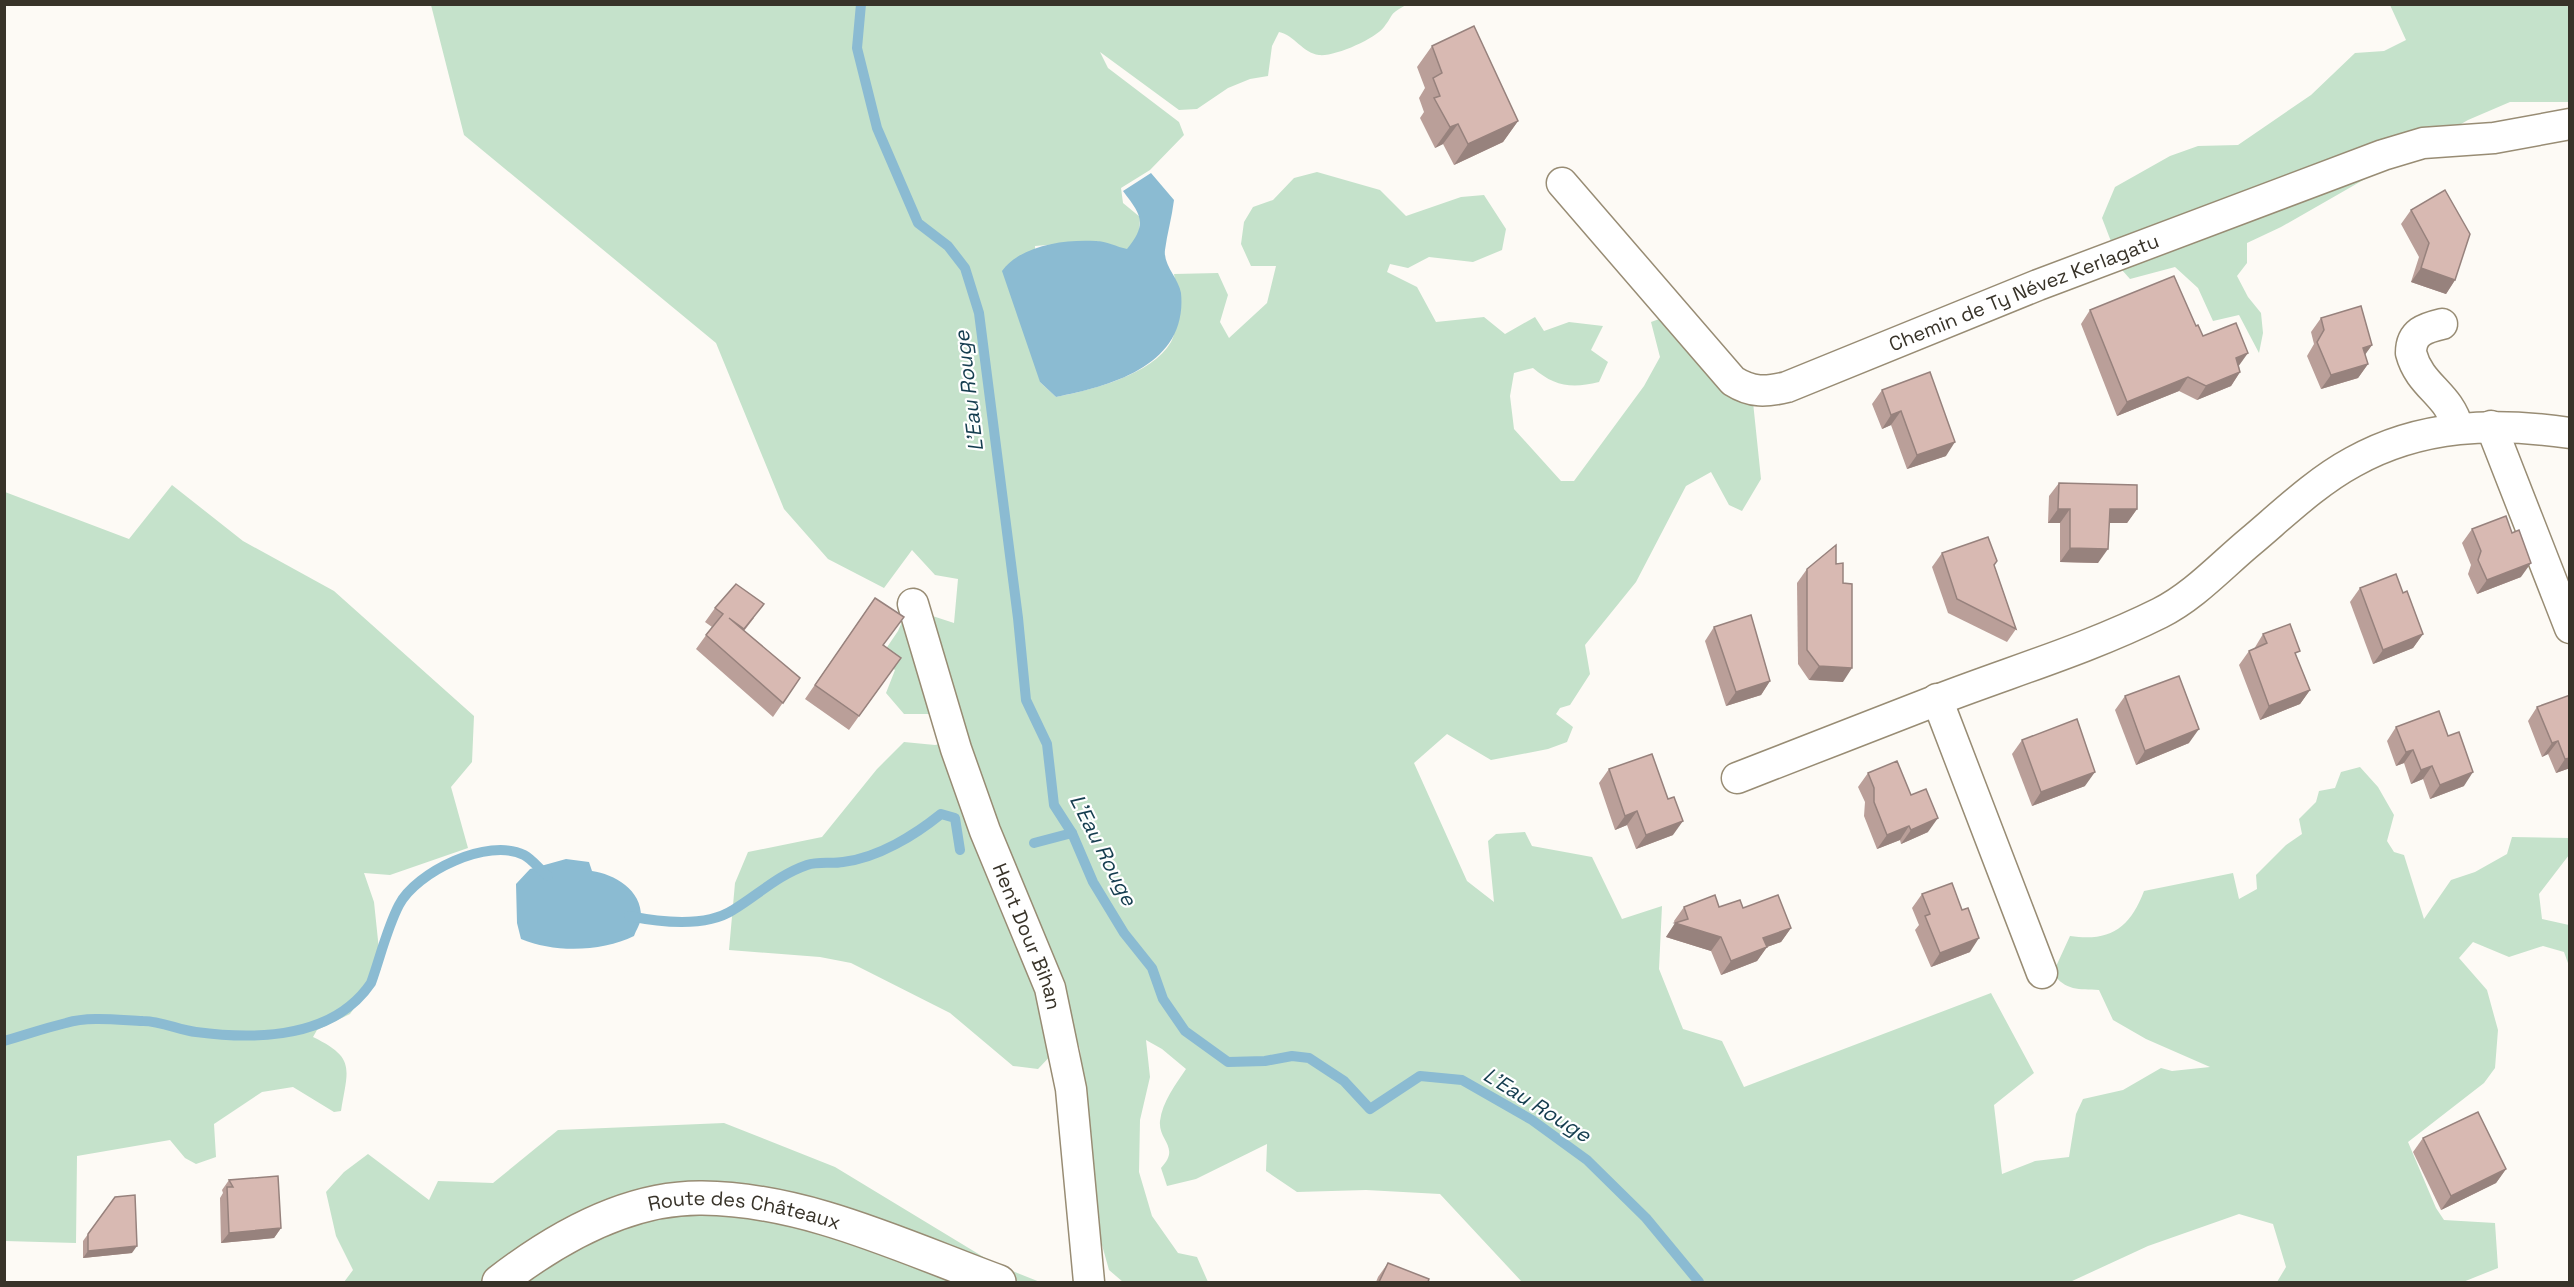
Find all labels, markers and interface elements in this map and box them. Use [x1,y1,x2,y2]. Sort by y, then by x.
street label: Chemin de Ty Névez Kerlagatu [1885,228,2163,357]
water label: L'Eau Rouge [948,328,989,453]
water label: L'Eau Rouge [1064,790,1144,911]
street label: Hent Dour Bihan [987,859,1067,1012]
water label: L'Eau Rouge [1479,1061,1597,1149]
street label: Route des Châteaux [645,1185,844,1235]

